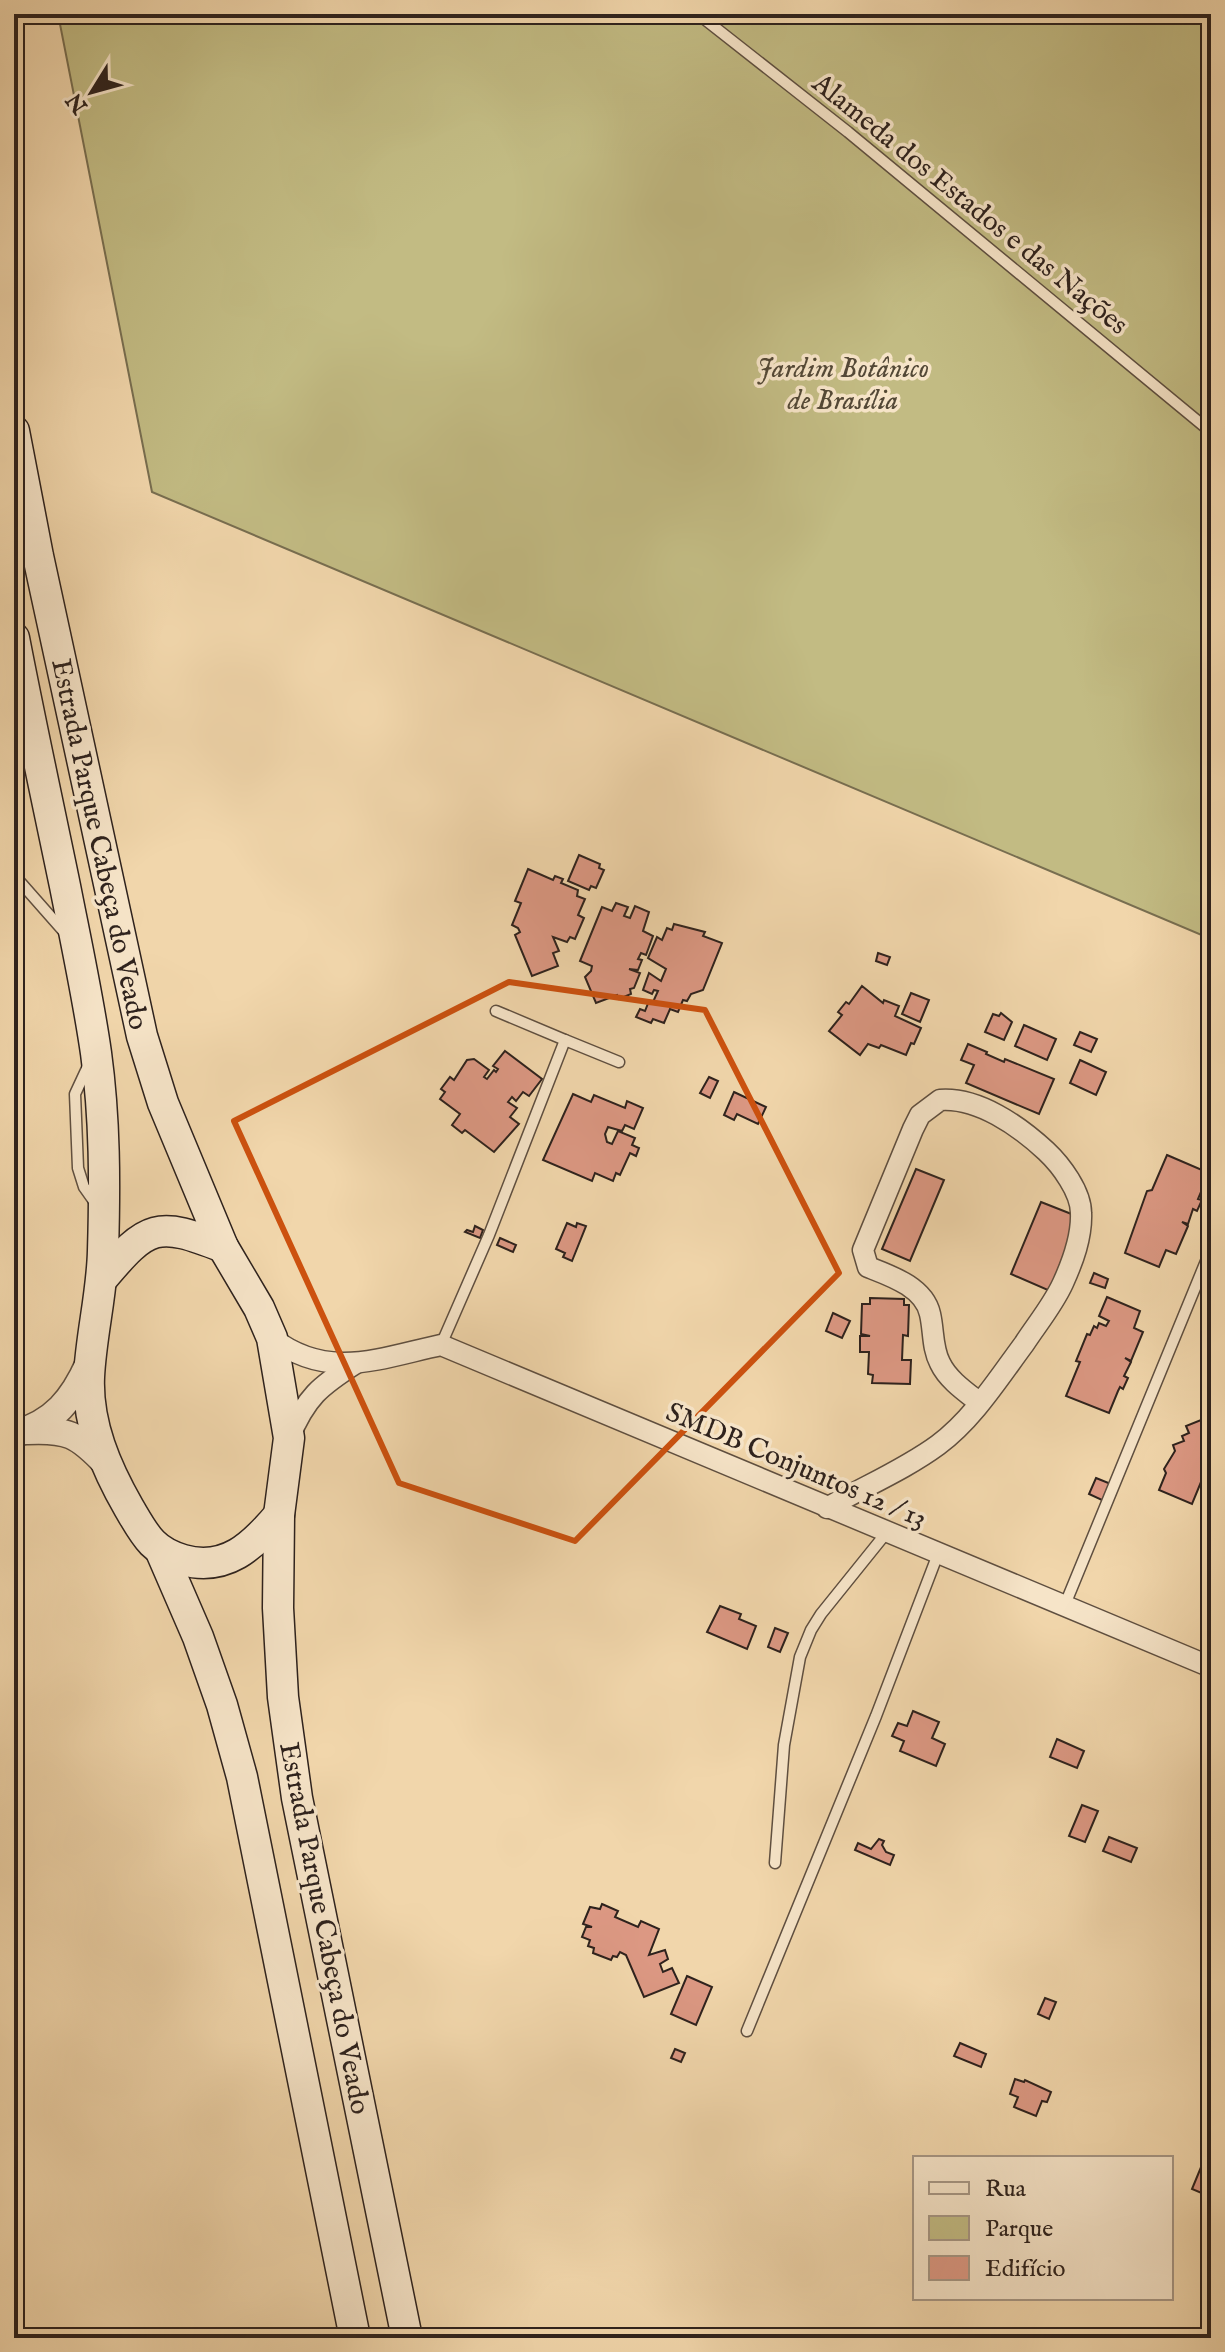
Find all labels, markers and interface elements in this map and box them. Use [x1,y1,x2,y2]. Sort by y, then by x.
north arrow [52,52,132,132]
street label: Alameda dos Estados e das Nações [804,66,1134,343]
text: N [61,87,95,120]
park label: Jardim Botânico de Brasília [757,352,929,419]
street label: Estrada Parque Cabeça do Veado [42,656,155,1033]
street label: SMDB Conjuntos 12 / 13 [660,1395,932,1537]
street label: Estrada Parque Cabeça do Veado [270,1739,377,2117]
legend [913,2156,1173,2300]
text: Rua [985,2174,1027,2205]
text: Parque [985,2214,1053,2245]
text: Edifício [985,2254,1065,2285]

